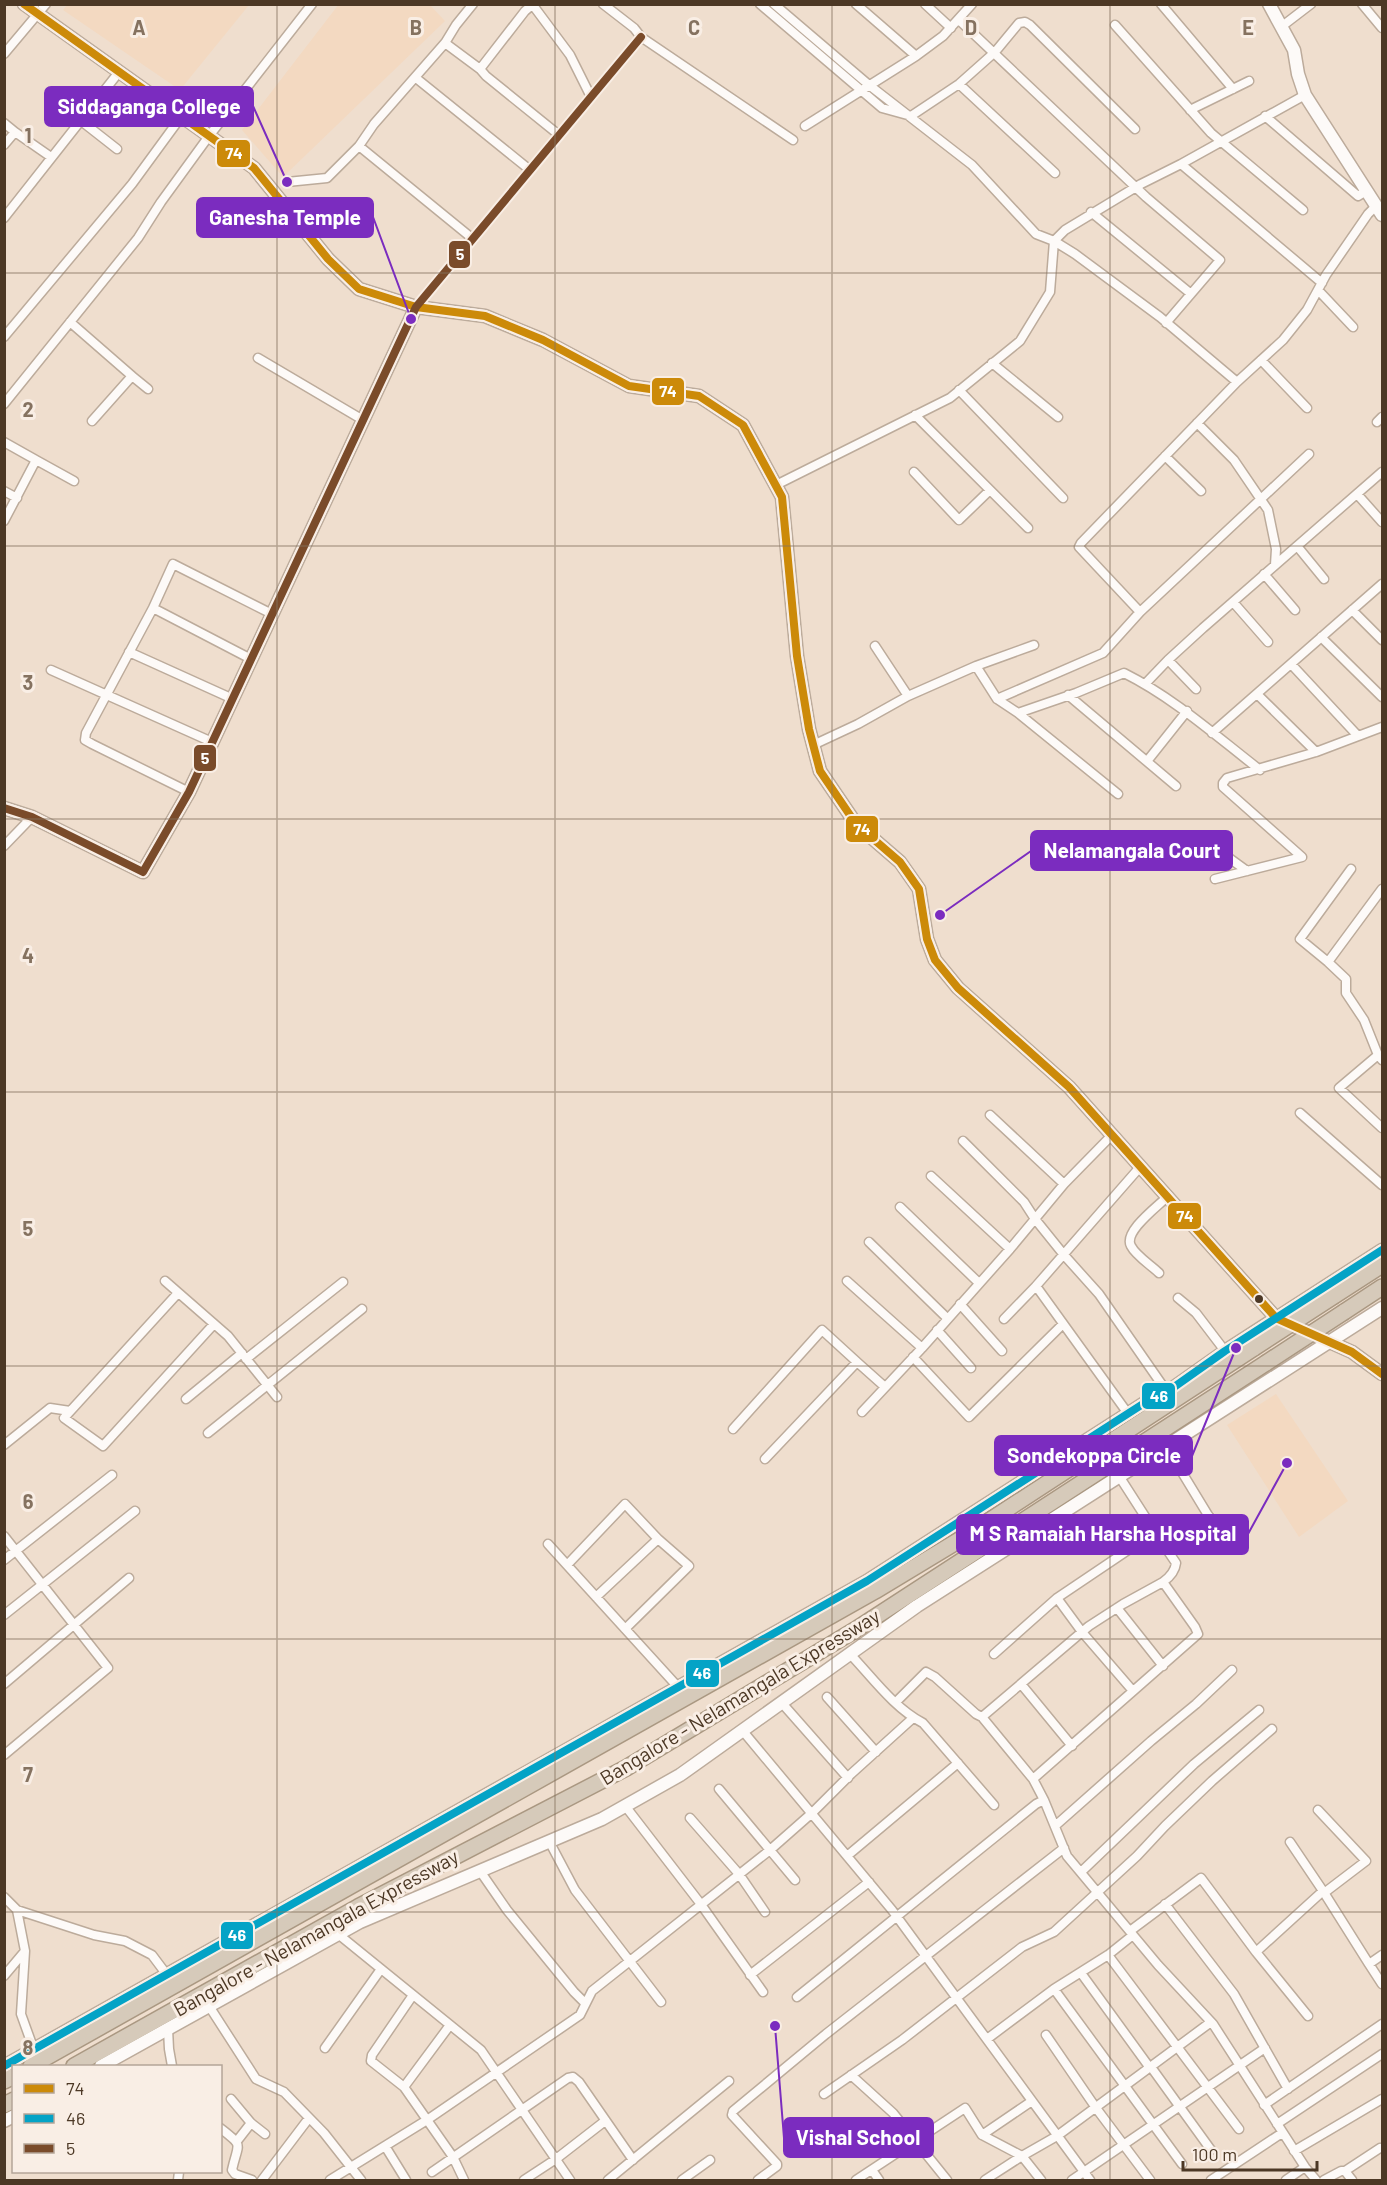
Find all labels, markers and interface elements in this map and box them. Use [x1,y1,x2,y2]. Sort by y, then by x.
text: A [132,15,146,39]
text: B [410,15,422,39]
text: C [688,15,700,39]
text: D [965,15,977,39]
text: E [1242,15,1254,39]
callout: Siddaganga College [45,87,253,126]
text: Siddaganga College [57,93,241,118]
text: 1 [24,123,32,147]
line badge: 74 [216,139,251,168]
text: 74 [225,143,243,162]
callout: Ganesha Temple [197,198,373,237]
text: Ganesha Temple [209,204,361,229]
line badge: 5 [448,240,471,269]
text: 5 [456,244,465,263]
line badge: 74 [651,377,685,406]
text: 74 [659,381,677,400]
text: 2 [22,397,34,421]
text: 3 [23,670,33,694]
line badge: 5 [193,744,217,772]
text: 5 [201,748,210,767]
line badge: 74 [845,815,879,843]
text: 74 [853,819,871,838]
callout: Nelamangala Court [1031,831,1232,870]
text: Nelamangala Court [1044,837,1221,862]
text: 4 [22,943,34,967]
line badge: 74 [1167,1202,1202,1230]
text: 74 [1176,1206,1194,1225]
text: 5 [23,1216,34,1240]
unlabelled marker [1253,1293,1265,1305]
line badge: 46 [1141,1382,1176,1410]
text: 46 [1150,1386,1169,1405]
callout: Sondekoppa Circle [995,1436,1192,1475]
text: Sondekoppa Circle [1007,1442,1181,1467]
text: 6 [23,1489,34,1513]
callout: M S Ramaiah Harsha Hospital [957,1515,1248,1554]
text: M S Ramaiah Harsha Hospital [969,1520,1237,1545]
street label: Bangalore - Nelamangala Expressway [595,1603,884,1789]
line badge: 46 [685,1659,720,1688]
text: 46 [693,1663,712,1682]
text: 7 [23,1762,33,1786]
street label: Bangalore - Nelamangala Expressway [169,1844,462,2021]
line badge: 46 [220,1921,254,1950]
text: 46 [228,1925,247,1944]
text: 8 [23,2035,34,2059]
legend [12,2065,222,2173]
text: 74 [66,2077,84,2099]
text: 46 [66,2107,85,2129]
callout: Vishal School [784,2118,933,2157]
text: Vishal School [796,2124,920,2149]
scale bar [1183,2134,1316,2172]
text: 5 [66,2137,75,2159]
text: 100 m [1192,2143,1237,2165]

